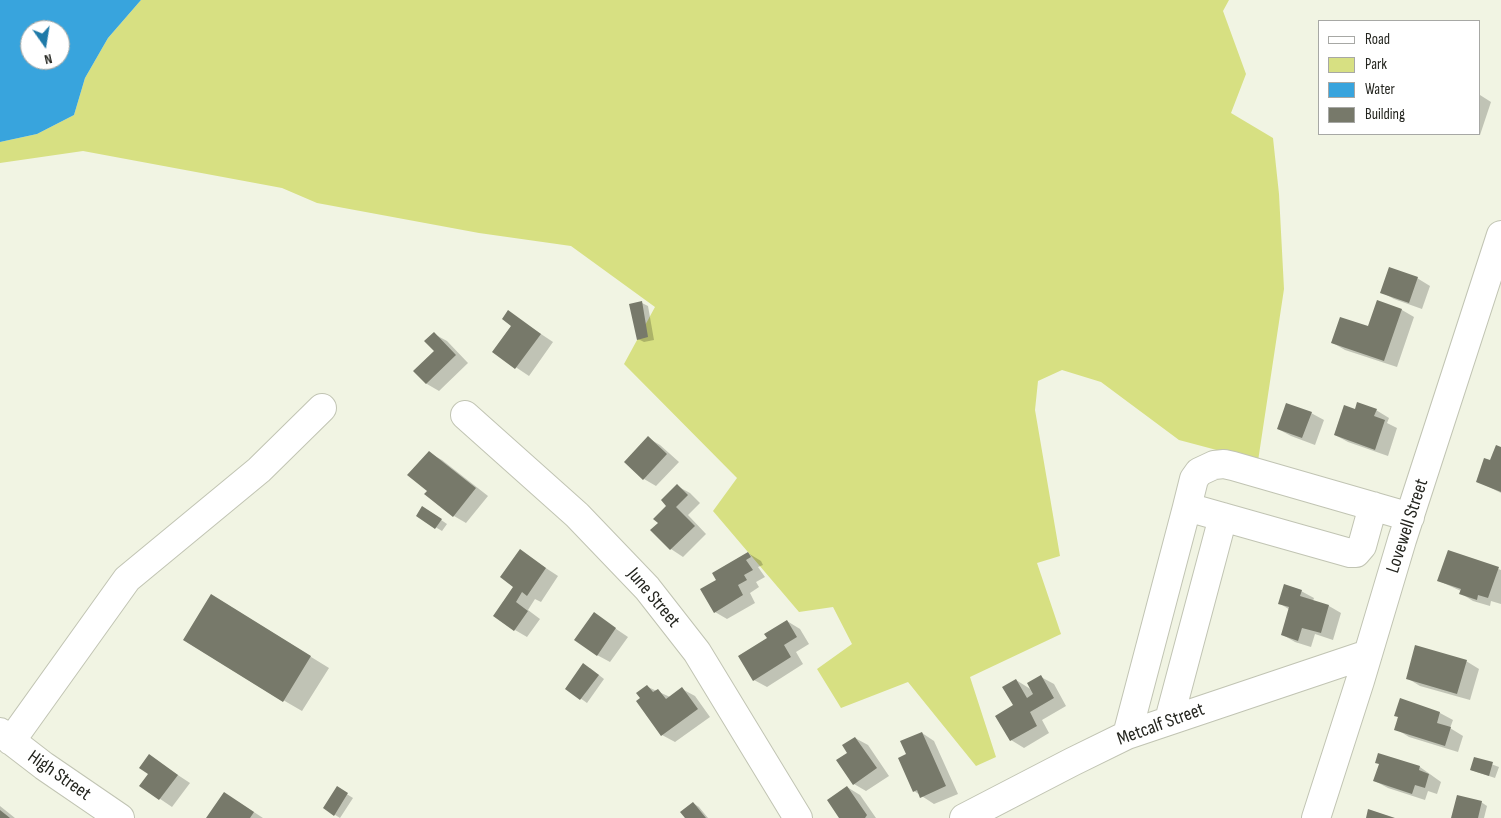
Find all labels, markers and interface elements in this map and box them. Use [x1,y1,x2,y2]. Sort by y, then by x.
north arrow [20,20,70,70]
legend [1318,20,1481,135]
text: Road [1365,30,1390,49]
text: N [43,50,54,68]
text: Park [1365,55,1387,74]
text: Water [1365,80,1395,99]
text: Building [1365,105,1405,124]
street label: Lovewell Street [1382,476,1434,576]
street label: June Street [622,564,684,632]
street label: Metcalf Street [1114,699,1208,751]
street label: High Street [23,746,95,806]

